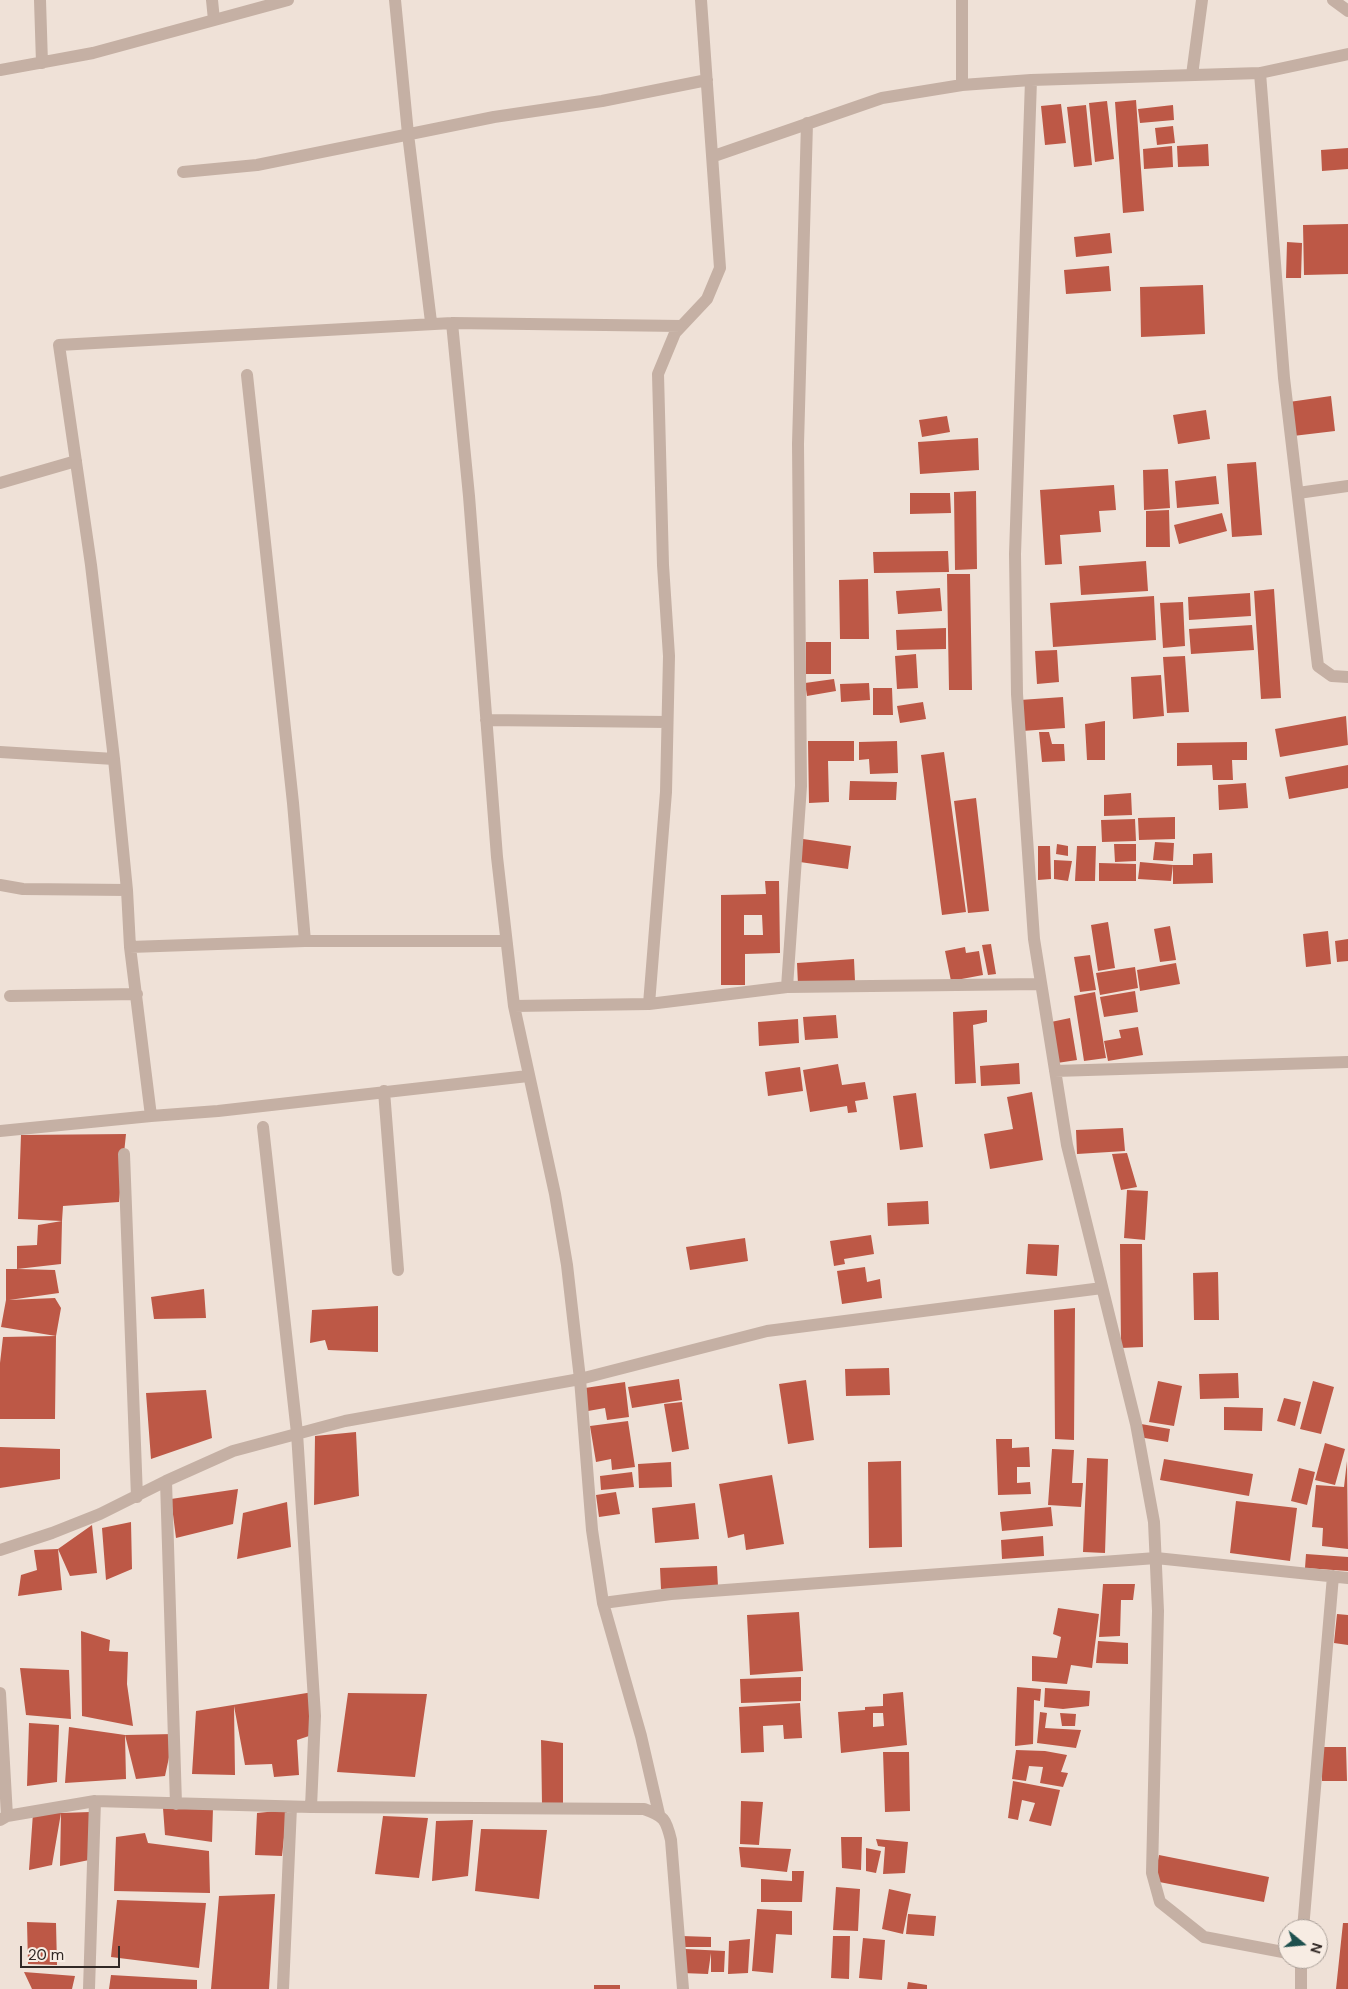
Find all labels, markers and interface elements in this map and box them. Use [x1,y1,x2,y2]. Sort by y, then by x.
north arrow [1278,1919,1328,1969]
scale bar [22,1936,122,1968]
text: N [1306,1941,1326,1956]
text: 20 m [28,1945,64,1965]

